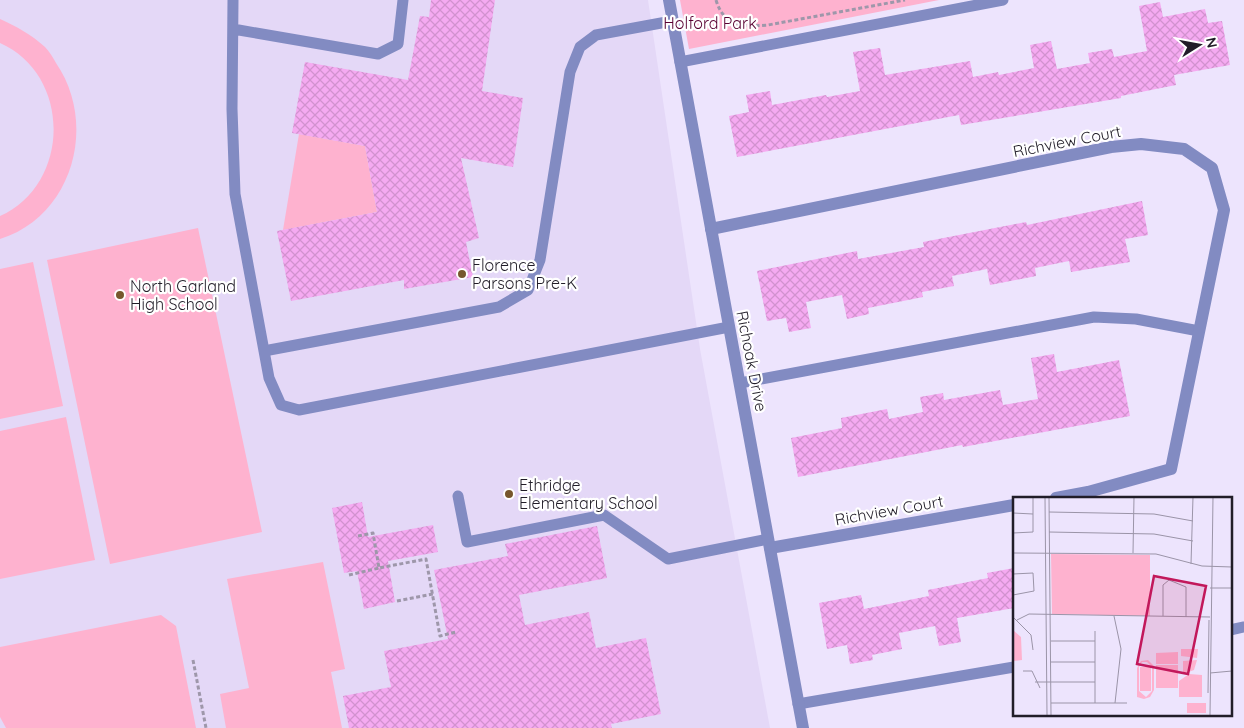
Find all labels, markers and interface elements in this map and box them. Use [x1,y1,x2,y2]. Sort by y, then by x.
park label: Holford Park [663,13,757,33]
north arrow [1174,20,1224,70]
text: N [1202,36,1222,49]
street label: Richview Court [1011,121,1123,161]
place label: Florence Parsons Pre-K [472,255,577,293]
marker: Florence Parsons Pre-K [456,268,468,280]
place label: North Garland High School [130,276,236,314]
marker: North Garland High School [114,289,126,301]
street label: Richoak Drive [732,309,772,413]
place label: Ethridge Elementary School [519,475,658,513]
marker: Ethridge Elementary School [503,488,515,500]
street label: Richview Court [833,491,945,529]
inset map [1013,497,1232,716]

